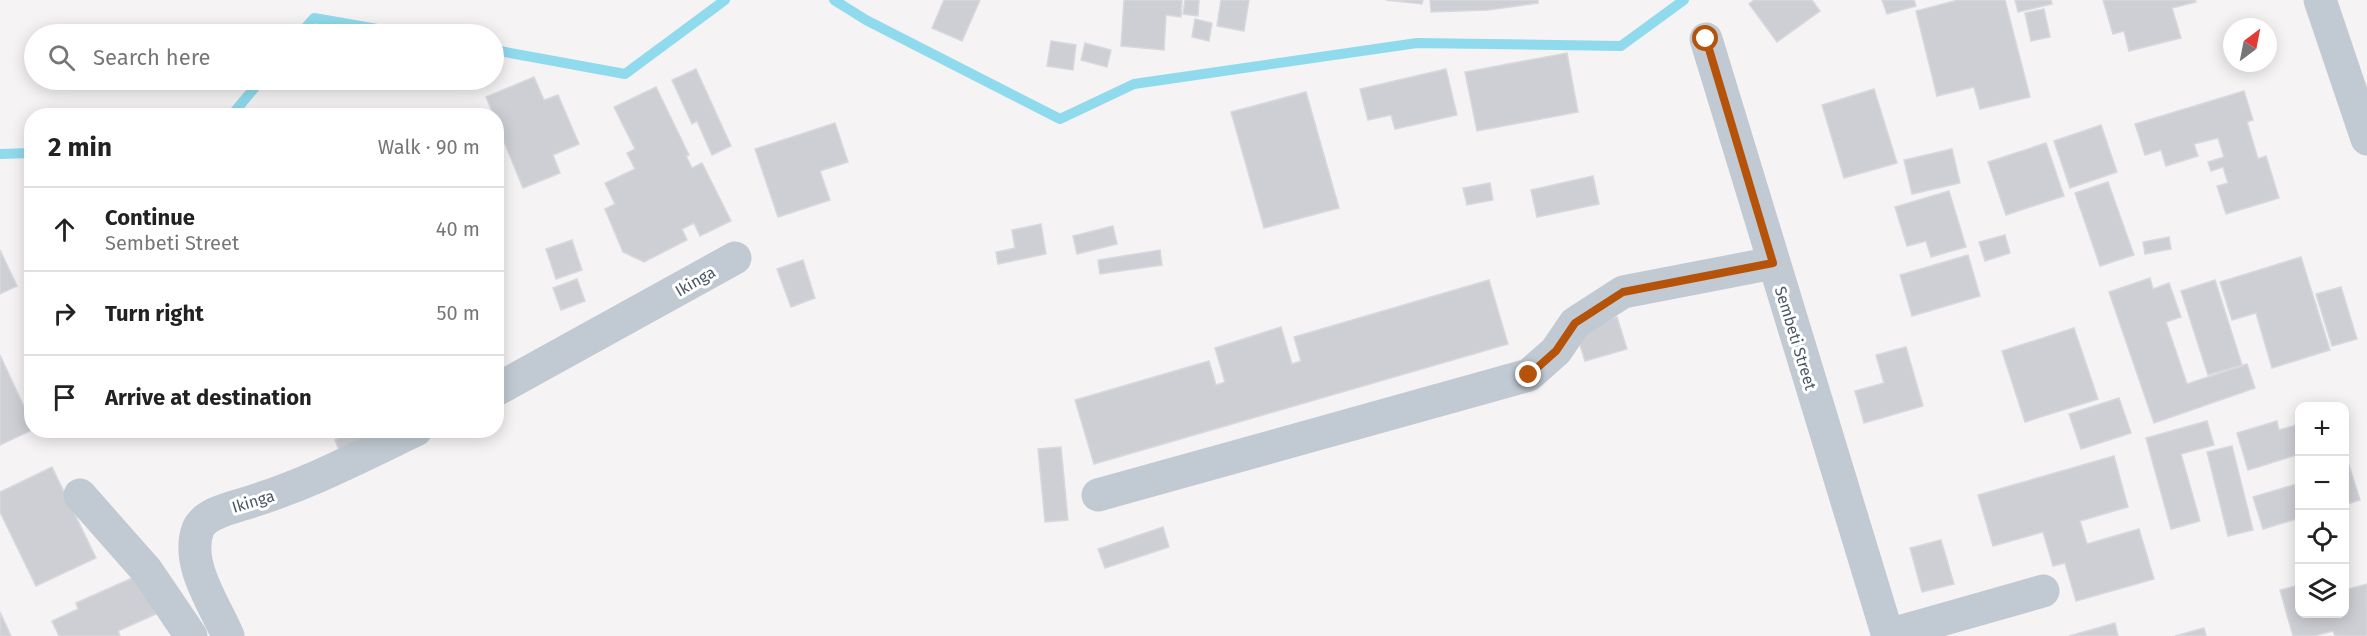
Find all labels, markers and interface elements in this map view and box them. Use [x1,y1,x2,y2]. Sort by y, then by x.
north arrow [2223,18,2277,72]
search box [24,24,504,90]
route start [1692,25,1718,51]
icon: search [45,41,78,74]
text: Search here [93,44,211,71]
text: 2 min [48,132,112,163]
text: Walk · 90 m [378,135,480,159]
text: Continue [105,204,195,231]
icon: ahead [48,213,81,246]
text: 40 m [436,217,480,241]
text: Sembeti Street [105,231,239,255]
street label: Ikinga [672,262,719,301]
street label: Sembeti Street [1771,284,1820,392]
icon: right [48,297,81,330]
text: Turn right [105,300,204,327]
text: 50 m [436,301,480,325]
route end [1515,361,1541,387]
icon: arrive [48,381,81,414]
text: Arrive at destination [105,384,312,411]
map controls [2295,402,2349,618]
button: + [2295,402,2349,456]
button: − [2295,456,2349,510]
street label: Ikinga [230,486,277,517]
button: locate [2295,510,2349,564]
button: layers [2295,564,2349,618]

